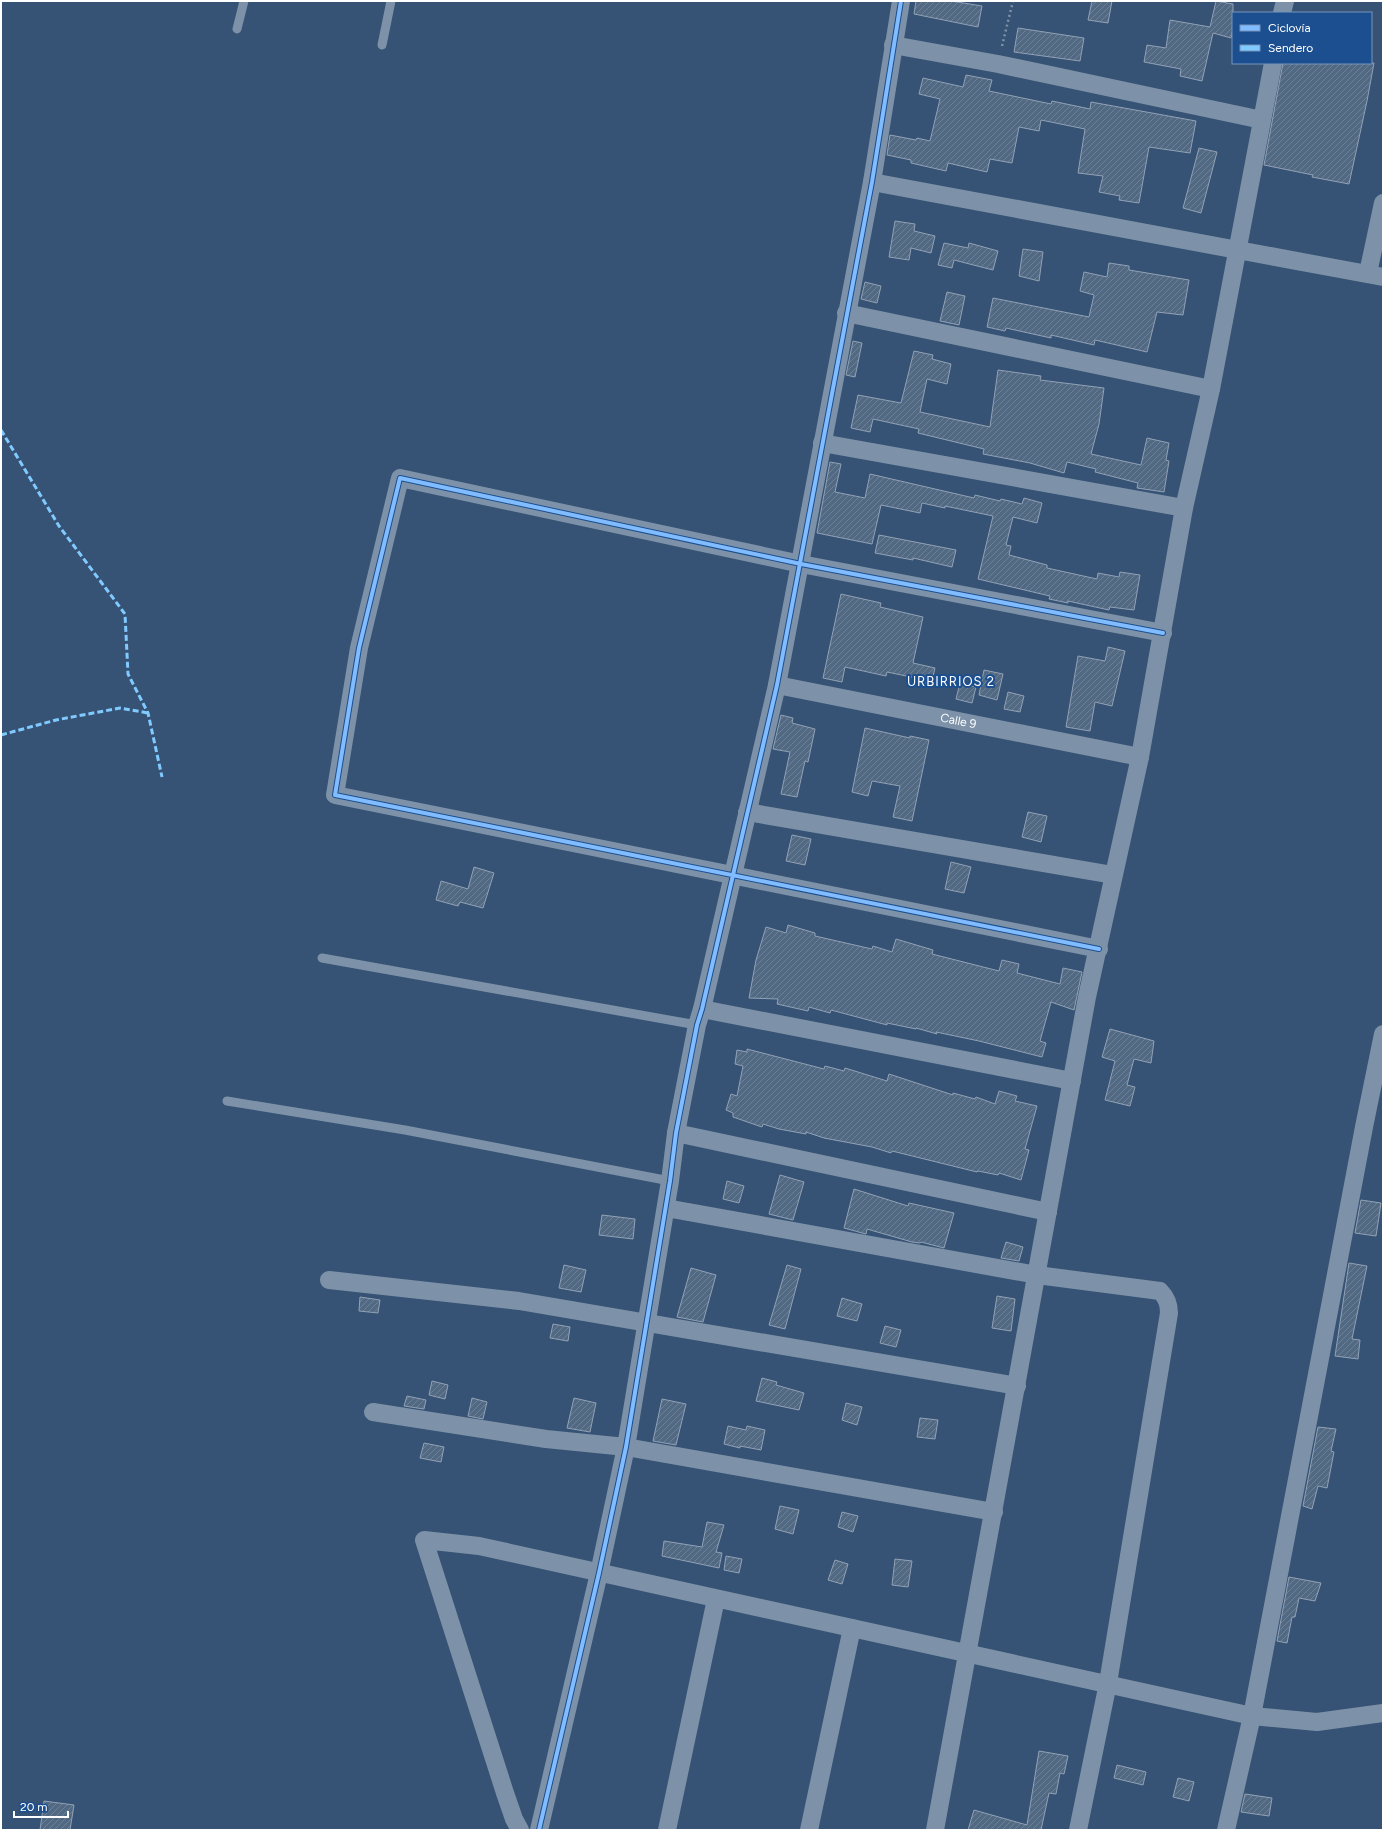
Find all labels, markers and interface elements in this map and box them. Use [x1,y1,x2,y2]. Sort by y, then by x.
legend [1232,12,1372,64]
text: Ciclovía [1268,21,1311,35]
text: Sendero [1268,41,1313,55]
district label: URBIRRIOS 2 [907,674,995,689]
street label: Calle 9 [939,711,978,731]
scale bar [14,1793,68,1819]
text: 20 m [20,1800,48,1814]

